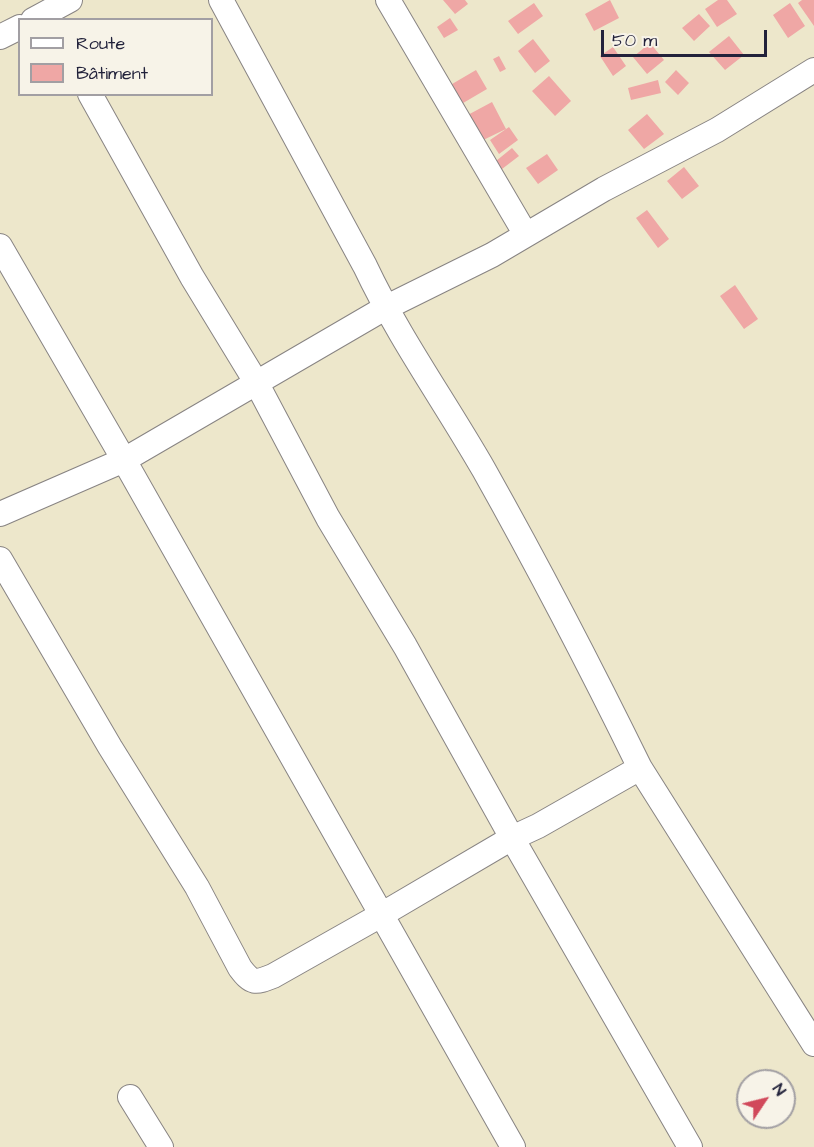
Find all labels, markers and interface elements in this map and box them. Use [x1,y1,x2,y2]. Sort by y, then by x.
legend [18,18,213,96]
scale bar [604,18,770,56]
text: 50 m [612,28,657,53]
text: Route [76,31,125,56]
text: Bâtiment [76,61,148,86]
north arrow [736,1069,796,1129]
text: N [767,1079,791,1100]

